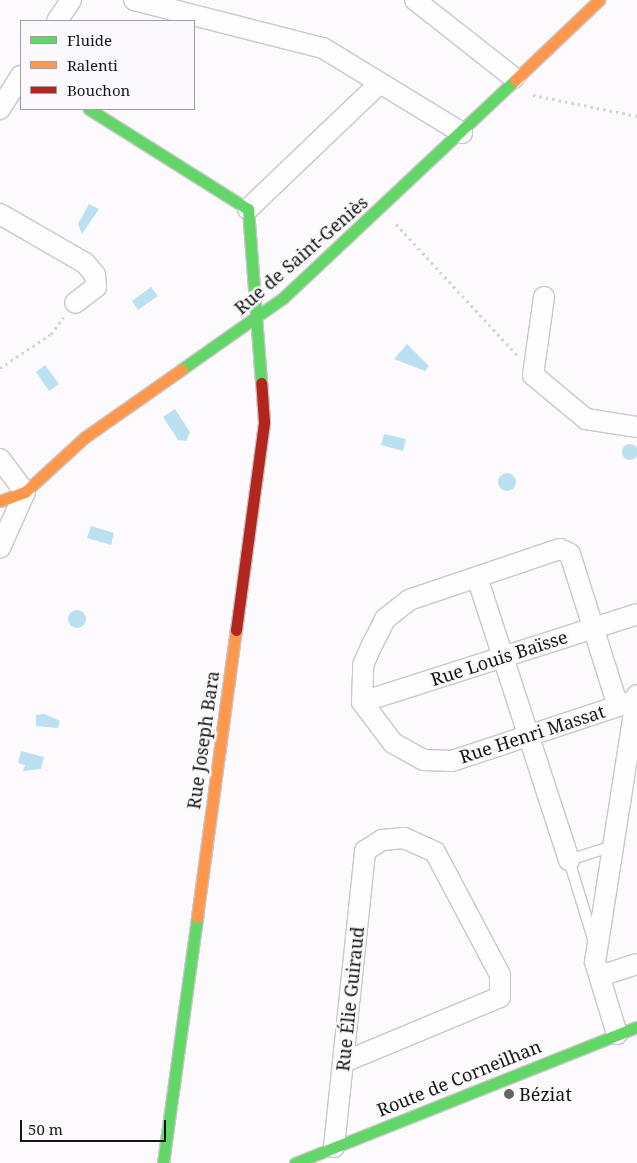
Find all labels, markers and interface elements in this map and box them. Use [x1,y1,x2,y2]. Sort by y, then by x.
legend [20,20,195,110]
text: Fluide [67,30,112,50]
text: Ralenti [67,55,118,75]
text: Bouchon [67,80,130,100]
street label: Rue de Saint-Geniès [230,191,372,319]
street label: Rue Louis Baïsse [428,626,570,690]
street label: Rue Joseph Bara [183,669,223,811]
street label: Rue Henri Massat [457,700,607,768]
street label: Rue Élie Guiraud [332,926,368,1072]
street label: Route de Corneilhan [374,1035,544,1121]
place label: Béziat [519,1083,572,1105]
marker: Béziat [503,1088,515,1100]
scale bar [22,1110,169,1142]
text: 50 m [28,1119,63,1139]

